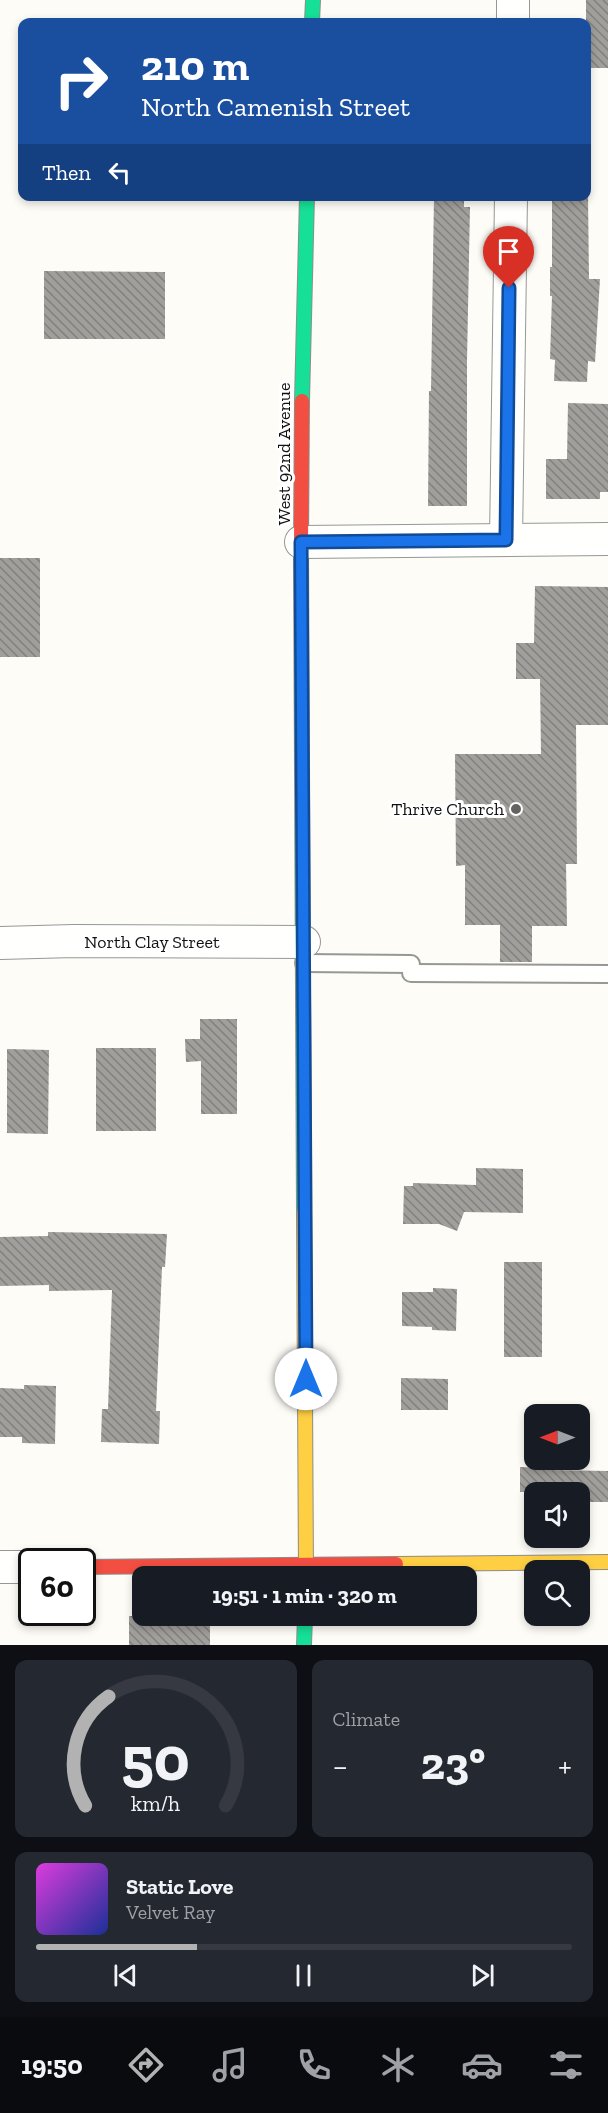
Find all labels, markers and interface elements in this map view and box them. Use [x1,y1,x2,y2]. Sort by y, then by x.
text: 210 m [141,40,249,91]
icon: right [42,42,120,120]
text: North Camenish Street [141,91,410,123]
icon: left [103,156,136,189]
text: Then [42,159,91,186]
pin [483,226,534,288]
icon: arrive [492,235,525,268]
street label: West 92nd Avenue [273,383,295,525]
place label: Thrive Church [391,798,504,820]
marker: Thrive Church [509,802,523,816]
street label: North Clay Street [84,931,220,953]
position arrow [274,1347,338,1411]
north arrow [524,1404,590,1470]
map controls [524,1404,590,1626]
button: sound [524,1482,590,1548]
speed limit sign: 60 [18,1548,96,1626]
button: search [524,1560,590,1626]
text: 19:51 · 1 min · 320 m [212,1582,397,1609]
text: Climate [333,1707,400,1731]
text: 50 [121,1721,190,1796]
text: 23° [421,1737,485,1791]
text: − [333,1746,348,1785]
text: + [558,1746,572,1785]
text: km/h [131,1791,180,1816]
text: Static Love [126,1873,233,1900]
text: Velvet Ray [126,1900,215,1924]
icon: previous [109,1959,142,1992]
icon: pause [287,1959,320,1992]
icon: next [466,1959,499,1992]
icon: directions [125,2044,167,2086]
icon: music [209,2044,251,2086]
icon: phone [293,2044,335,2086]
icon: climate [377,2044,419,2086]
icon: car [461,2044,503,2086]
icon: filters [545,2044,587,2086]
text: 19:50 [21,2049,83,2081]

